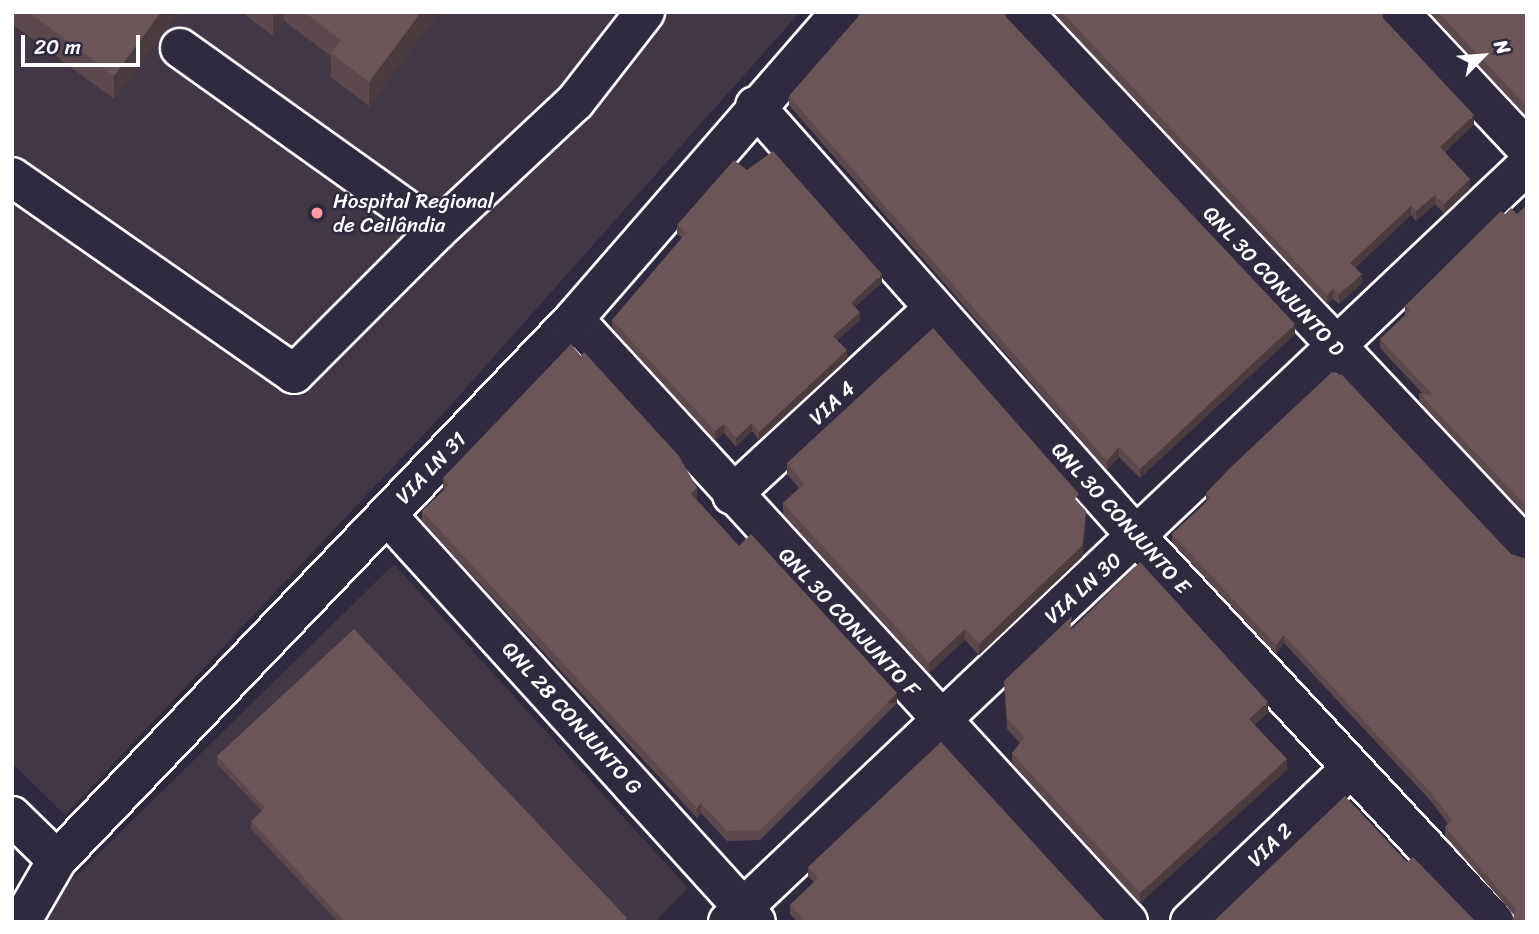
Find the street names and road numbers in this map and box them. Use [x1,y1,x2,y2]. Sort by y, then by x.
street label: QNL 30 CONJUNTO D [1198,201,1350,361]
street label: VIA 4 [804,376,860,430]
street label: VIA LN 31 [391,427,471,509]
street label: QNL 30 CONJUNTO E [1046,437,1196,599]
street label: QNL 30 CONJUNTO F [773,542,925,702]
street label: VIA LN 30 [1039,547,1127,629]
street label: QNL 28 CONJUNTO G [497,636,647,800]
street label: VIA 2 [1243,818,1297,872]

